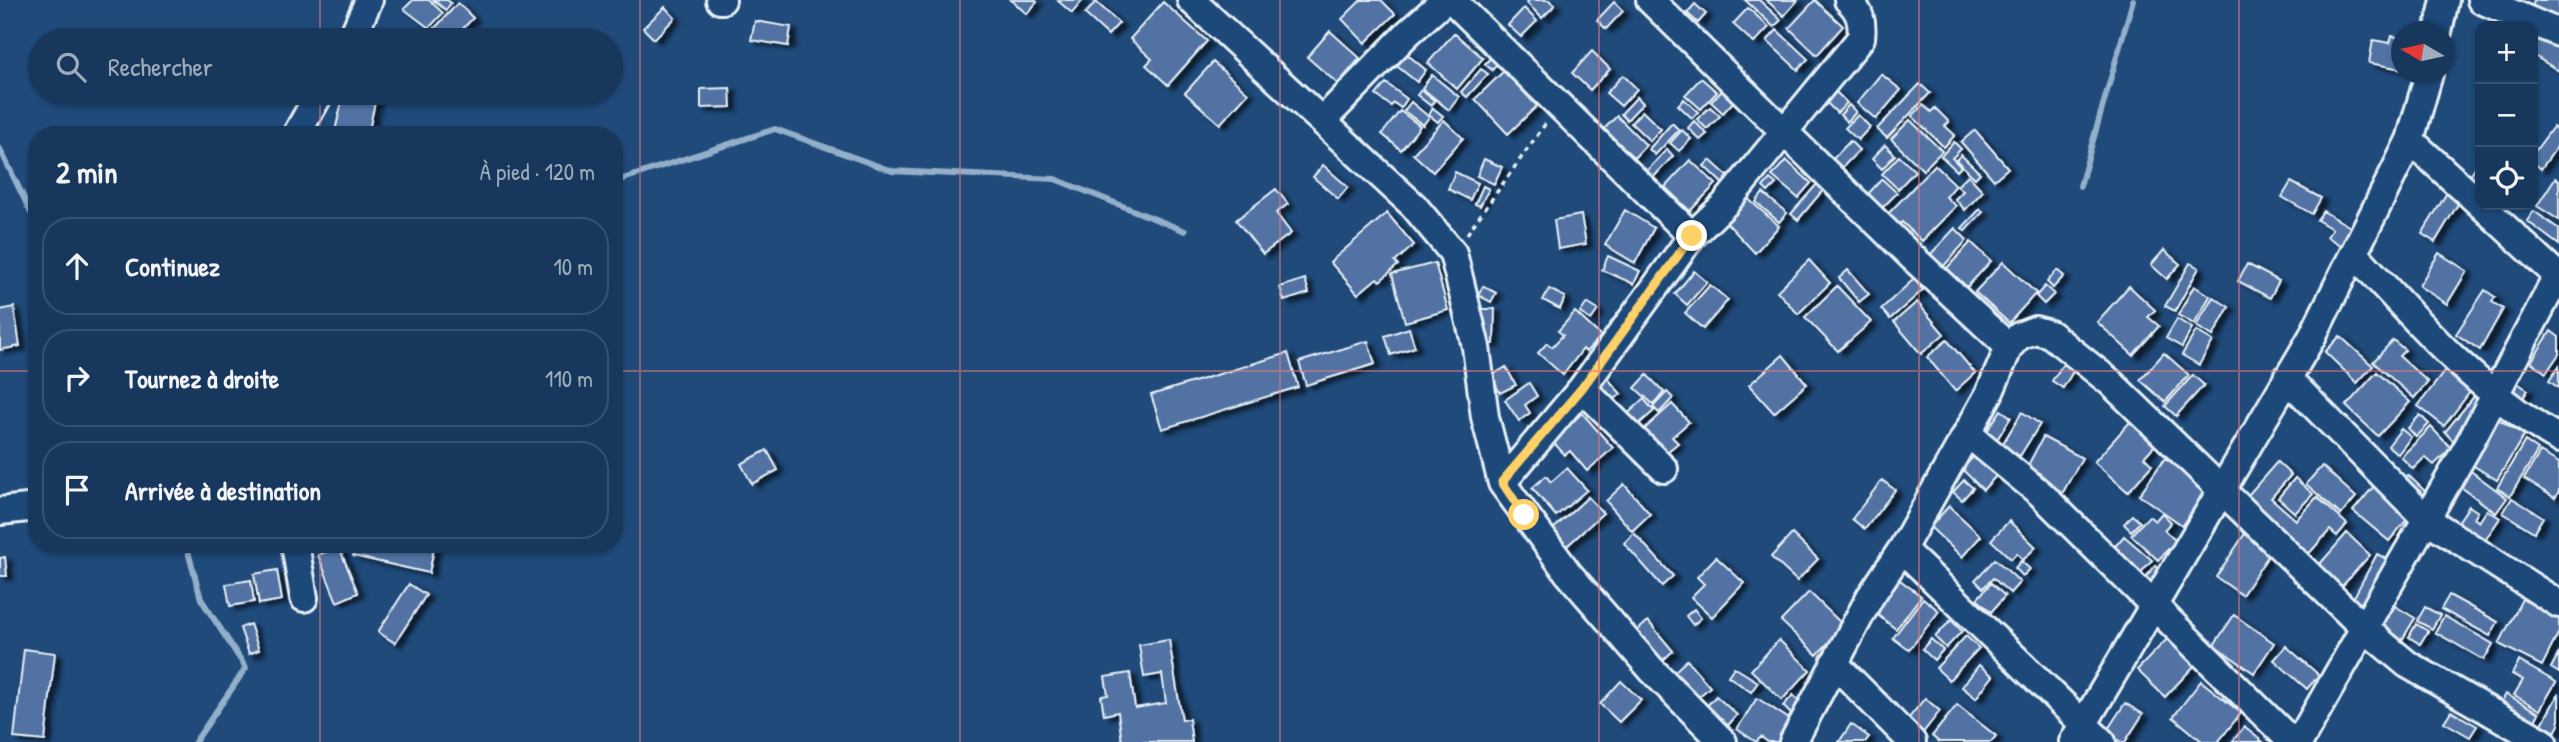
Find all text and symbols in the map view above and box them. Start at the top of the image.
north arrow [2391,21,2454,84]
map controls [2475,21,2538,210]
button: + [2475,21,2538,84]
search box [28,28,623,105]
icon: search [52,48,90,86]
text: Rechercher [108,49,213,84]
button: − [2475,84,2538,147]
button: locate [2475,147,2538,210]
text: 2 min [56,152,118,192]
text: À pied · 120 m [480,156,595,187]
route end [1676,220,1707,251]
icon: ahead [58,247,96,285]
text: Continuez [125,249,220,284]
text: 10 m [553,251,593,282]
icon: right [58,359,96,397]
text: Tournez à droite [125,361,279,396]
text: 110 m [545,363,593,394]
icon: arrive [58,471,96,509]
text: Arrivée à destination [125,473,321,508]
route start [1508,499,1539,530]

